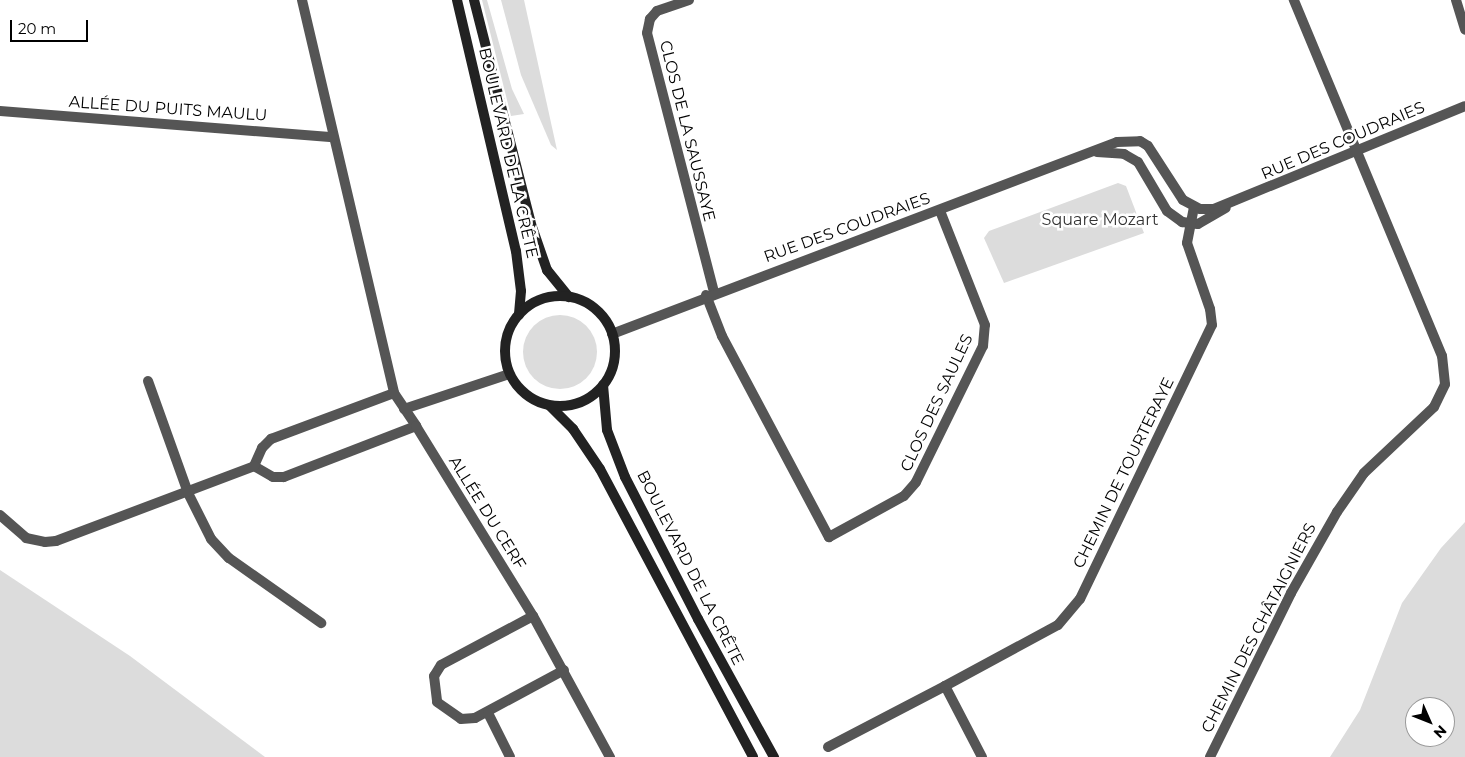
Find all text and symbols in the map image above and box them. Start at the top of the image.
scale bar [12,10,90,42]
text: 20 m [18,19,56,38]
street label: CLOS DE LA SAUSSAYE [655,38,719,224]
street label: BOULEVARD DE LA CRÊTE [474,46,542,260]
street label: ALLÉE DU PUITS MAULU [68,92,268,126]
street label: RUE DES COUDRAIES [1258,98,1428,184]
street label: RUE DES COUDRAIES [761,189,933,267]
park label: Square Mozart [1042,210,1158,230]
street label: CLOS DES SAULES [897,331,977,475]
street label: CHEMIN DE TOURTERAYE [1069,375,1179,571]
street label: ALLÉE DU CERF [444,453,530,573]
street label: BOULEVARD DE LA CRÊTE [632,467,748,669]
street label: CHEMIN DES CHÂTAIGNIERS [1198,520,1320,736]
north arrow [1405,697,1455,747]
text: N [1430,721,1450,742]

